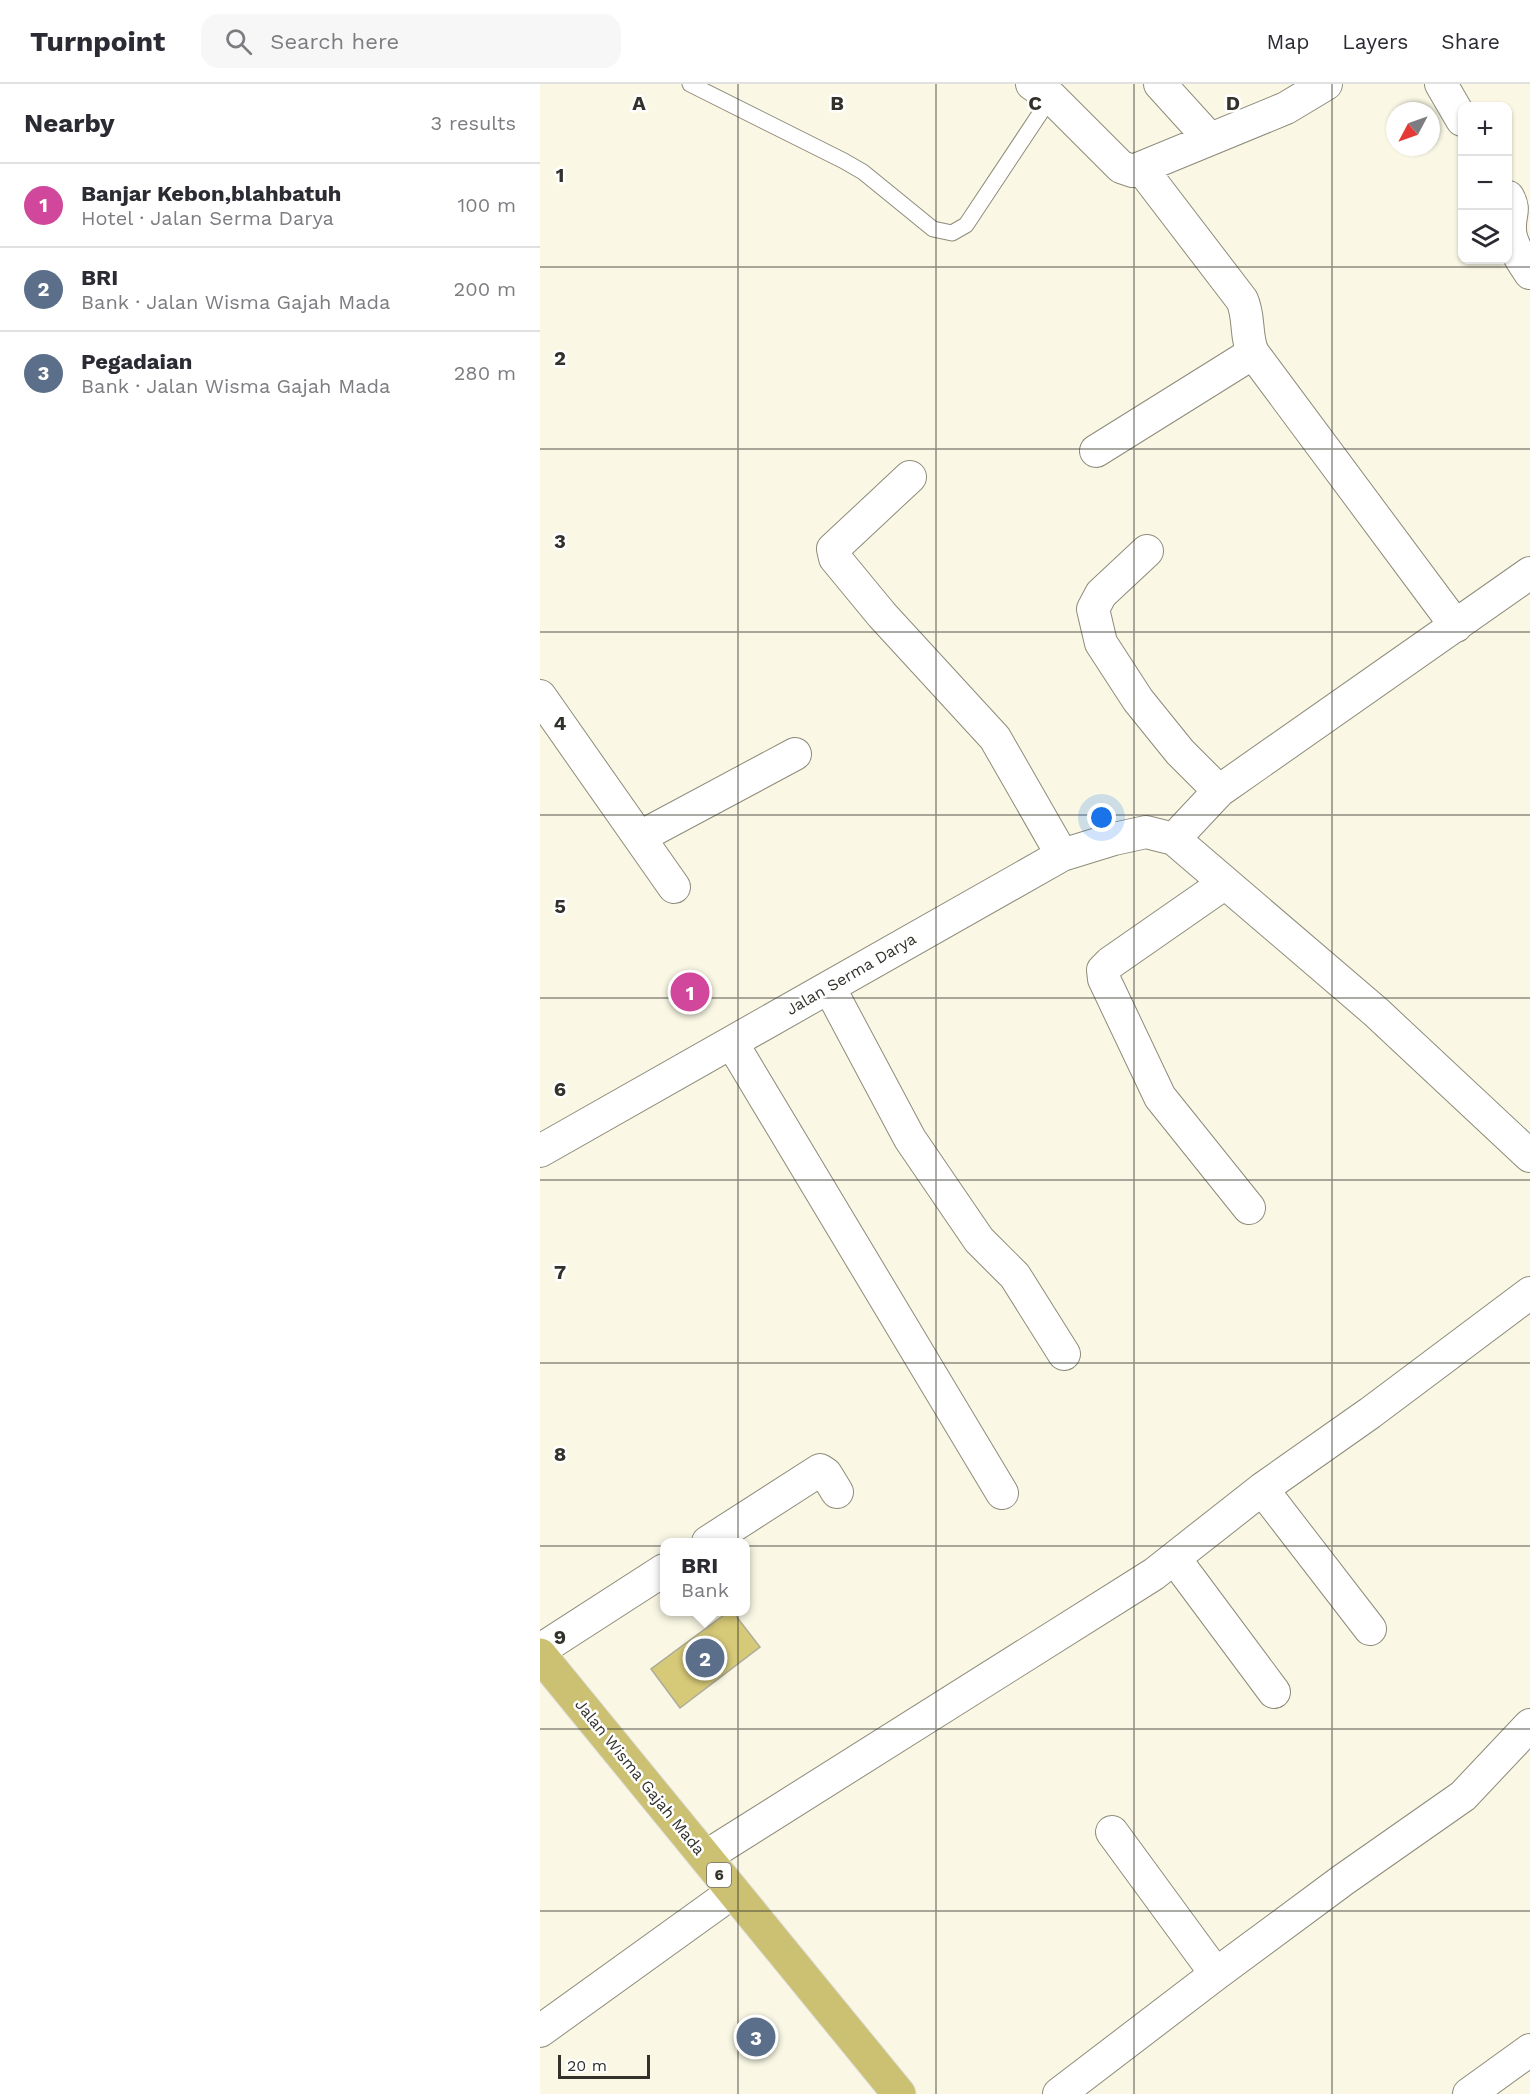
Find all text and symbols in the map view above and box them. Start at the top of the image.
search box [201,14,621,68]
text: Turnpoint [30,25,165,58]
icon: search [222,25,255,58]
text: Search here [270,29,399,54]
text: Map [1266,29,1309,54]
text: Layers [1342,29,1408,54]
text: Share [1441,29,1500,54]
text: A [632,91,646,115]
text: B [830,91,844,115]
text: C [1028,91,1042,115]
text: D [1226,91,1240,115]
north arrow [1386,102,1440,156]
map controls [1458,102,1512,264]
button: + [1458,102,1512,156]
text: Nearby [24,108,115,138]
text: 3 results [431,111,516,135]
button: − [1458,156,1512,210]
text: 1 [556,163,564,187]
text: Banjar Kebon,blahbatuh [81,181,341,206]
text: 1 [39,193,48,217]
text: 100 m [457,193,516,217]
text: Hotel · Jalan Serma Darya [81,206,334,230]
button: layers [1458,210,1512,264]
text: BRI [81,265,118,290]
text: 2 [38,277,49,301]
text: 200 m [454,277,516,301]
text: Bank · Jalan Wisma Gajah Mada [81,290,390,314]
text: 2 [554,346,566,370]
text: Pegadaian [81,349,192,374]
text: 3 [38,361,49,385]
text: 280 m [454,361,516,385]
text: Bank · Jalan Wisma Gajah Mada [81,374,390,398]
text: 3 [554,529,566,553]
text: 4 [554,711,567,735]
your location [1087,803,1116,832]
text: 5 [554,894,566,918]
street label: Jalan Serma Darya [783,929,919,1019]
pin: 1 [670,970,710,1014]
text: 6 [554,1077,566,1101]
text: 7 [554,1260,566,1284]
text: 8 [554,1442,566,1466]
popup [660,1538,750,1616]
text: BRI [681,1553,718,1578]
text: Bank [681,1578,729,1602]
text: 9 [554,1625,566,1649]
pin: 2 [686,1636,724,1680]
street label: Jalan Wisma Gajah Mada [571,1695,709,1859]
road number: 6 [707,1863,731,1887]
pin: 3 [736,2014,776,2060]
scale bar [558,2052,650,2080]
text: 20 m [567,2056,607,2075]

